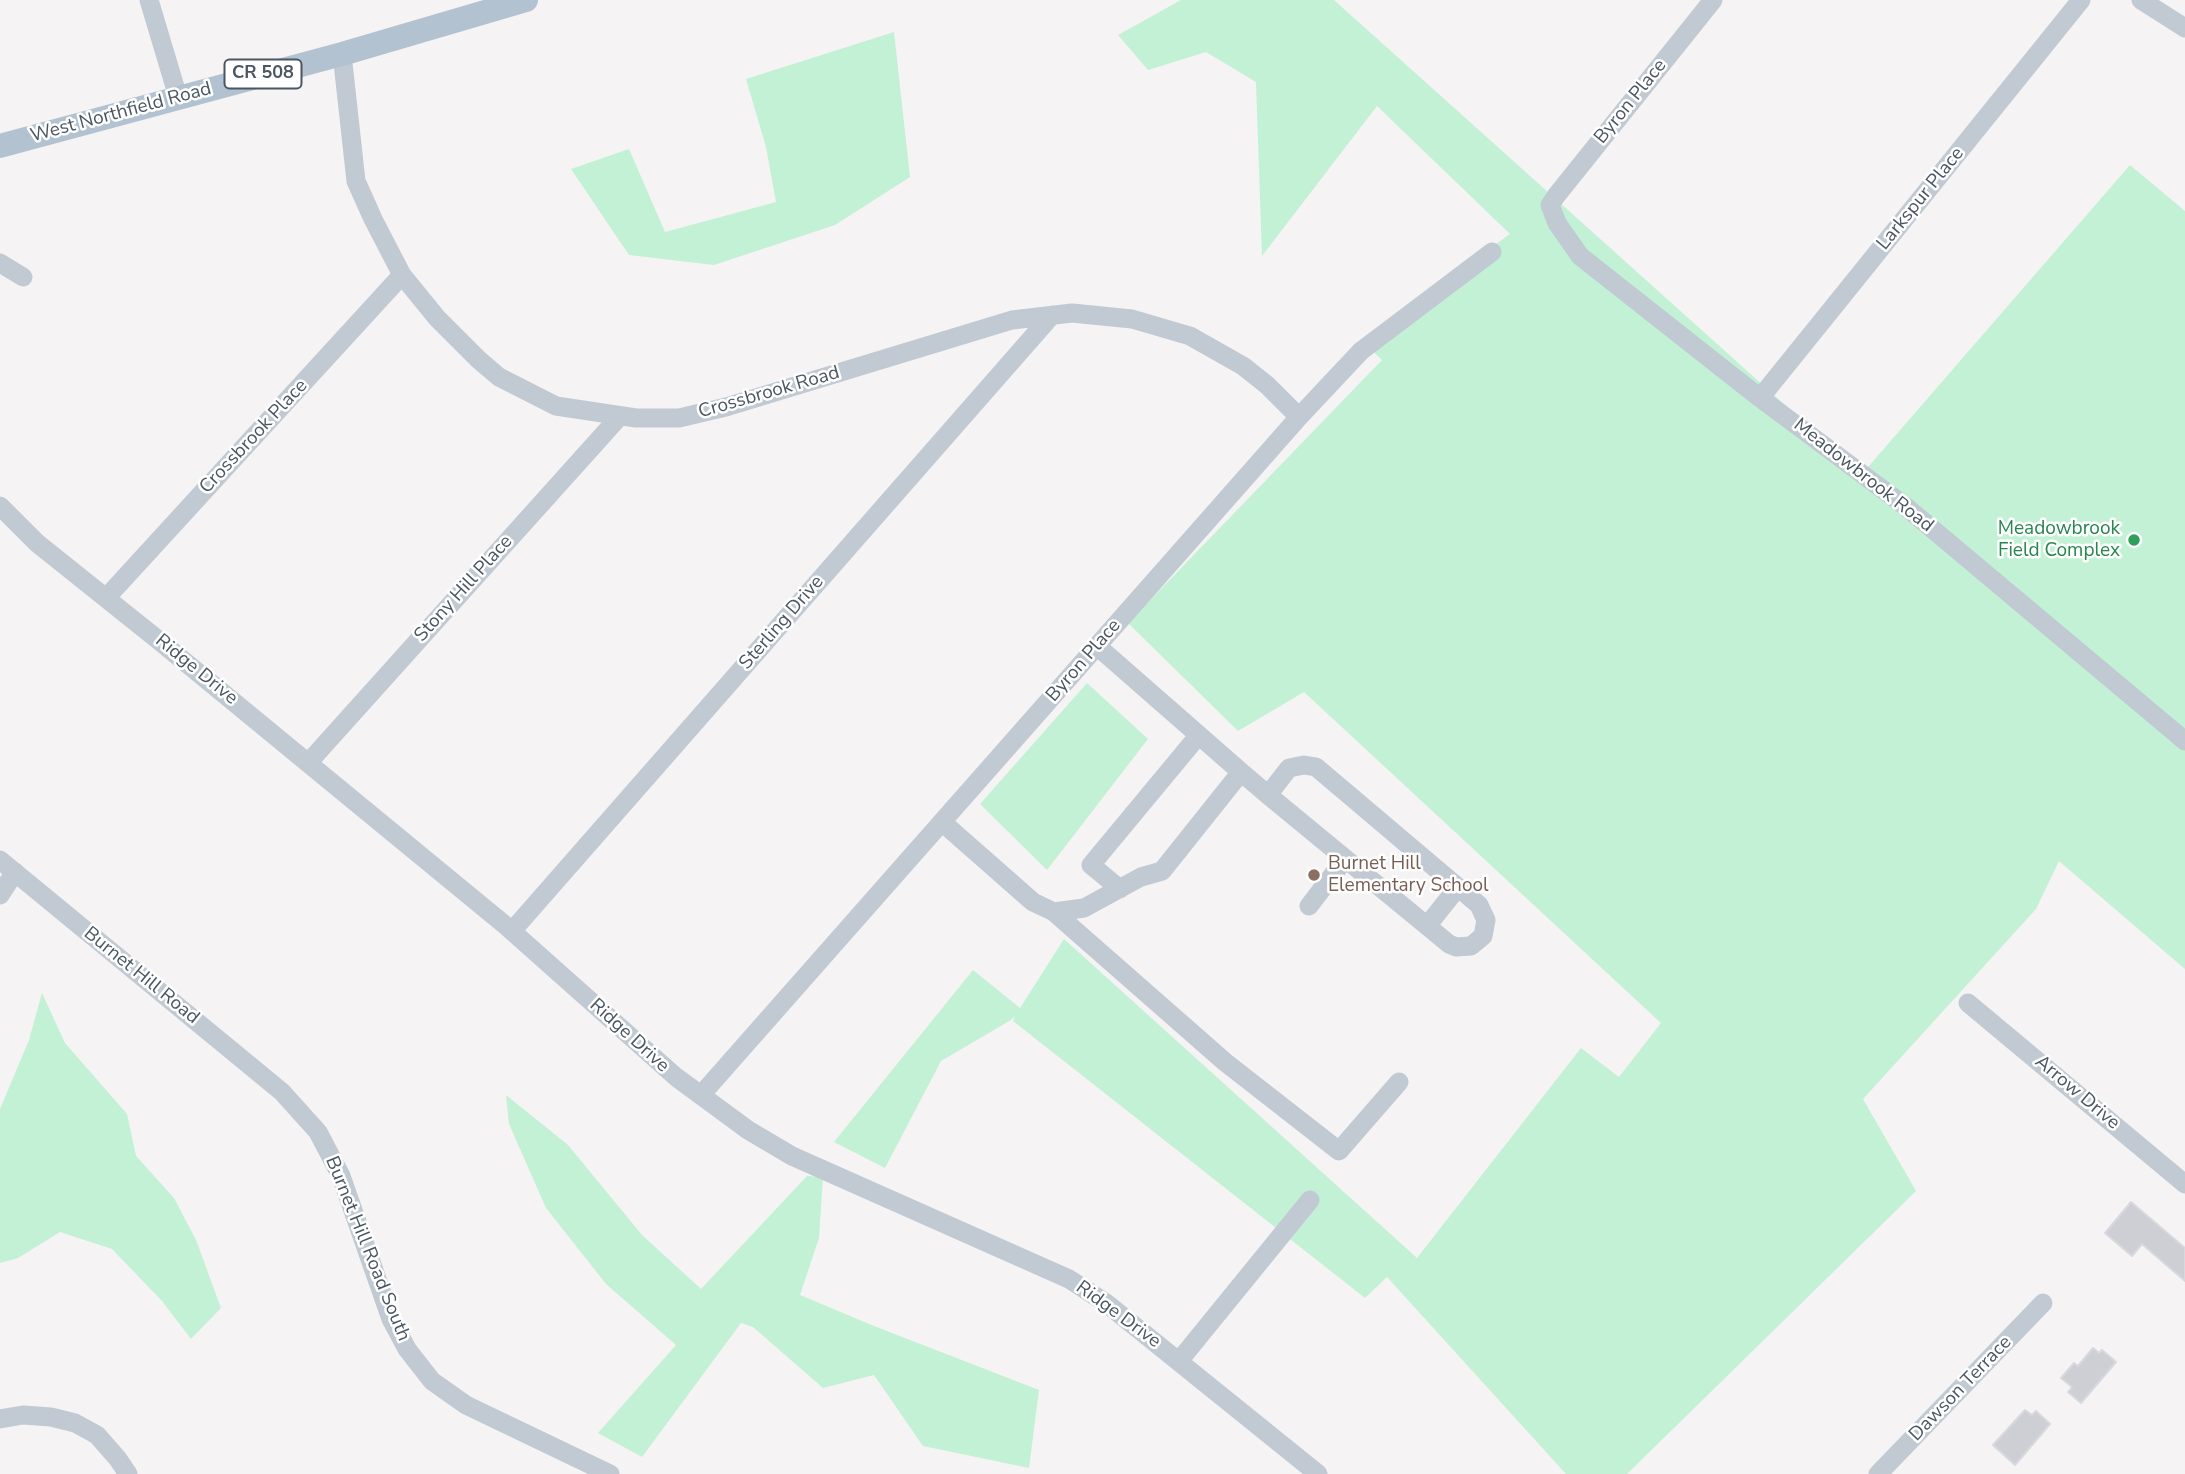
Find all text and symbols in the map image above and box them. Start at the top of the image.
street label: Byron Place [1590,55,1672,149]
road number: CR 508 [224,60,302,88]
street label: West Northfield Road [28,78,214,148]
street label: Larkspur Place [1873,143,1969,255]
street label: Crossbrook Road [696,362,842,424]
street label: Crossbrook Place [195,375,313,499]
street label: Meadowbrook Road [1788,414,1938,538]
place label: Meadowbrook Field Complex [1998,518,2120,562]
street label: Stony Hill Place [410,531,518,647]
marker: Meadowbrook Field Complex [2126,532,2142,548]
street label: Sterling Drive [735,571,829,675]
street label: Byron Place [1042,615,1126,707]
street label: Ridge Drive [150,630,242,710]
place label: Burnet Hill Elementary School [1328,853,1489,897]
marker: Burnet Hill Elementary School [1306,867,1322,883]
street label: Burnet Hill Road [79,922,203,1030]
street label: Ridge Drive [584,994,674,1078]
street label: Arrow Drive [2030,1051,2124,1135]
street label: Burnet Hill Road South [320,1153,414,1345]
street label: Ridge Drive [1071,1277,1165,1353]
street label: Dawson Terrace [1905,1332,2017,1446]

